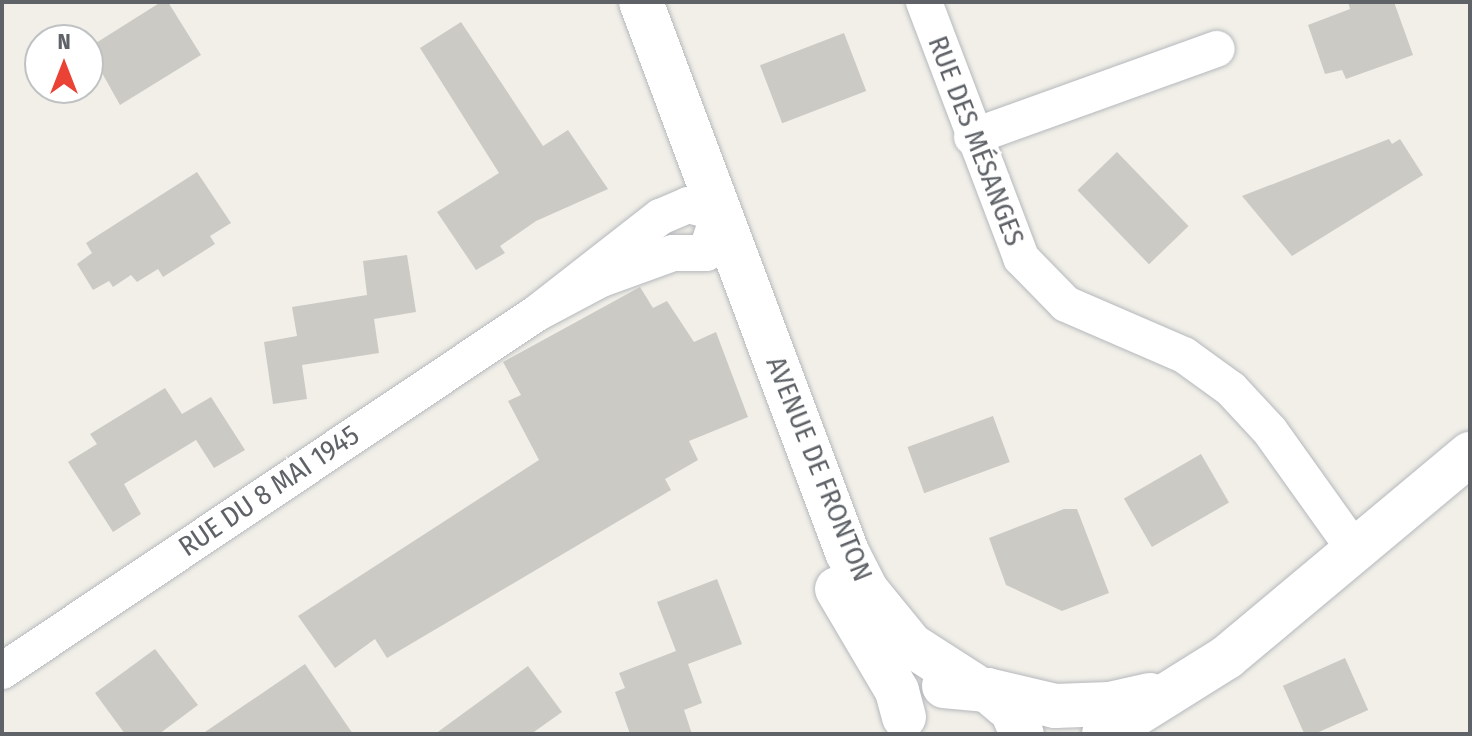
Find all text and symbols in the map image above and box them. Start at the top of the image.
north arrow [24,24,104,104]
text: N [57,28,71,55]
street label: RUE DES MÉSANGES [921,31,1031,251]
street label: AVENUE DE FRONTON [759,352,879,586]
street label: RUE DU 8 MAI 1945 [173,418,365,564]

